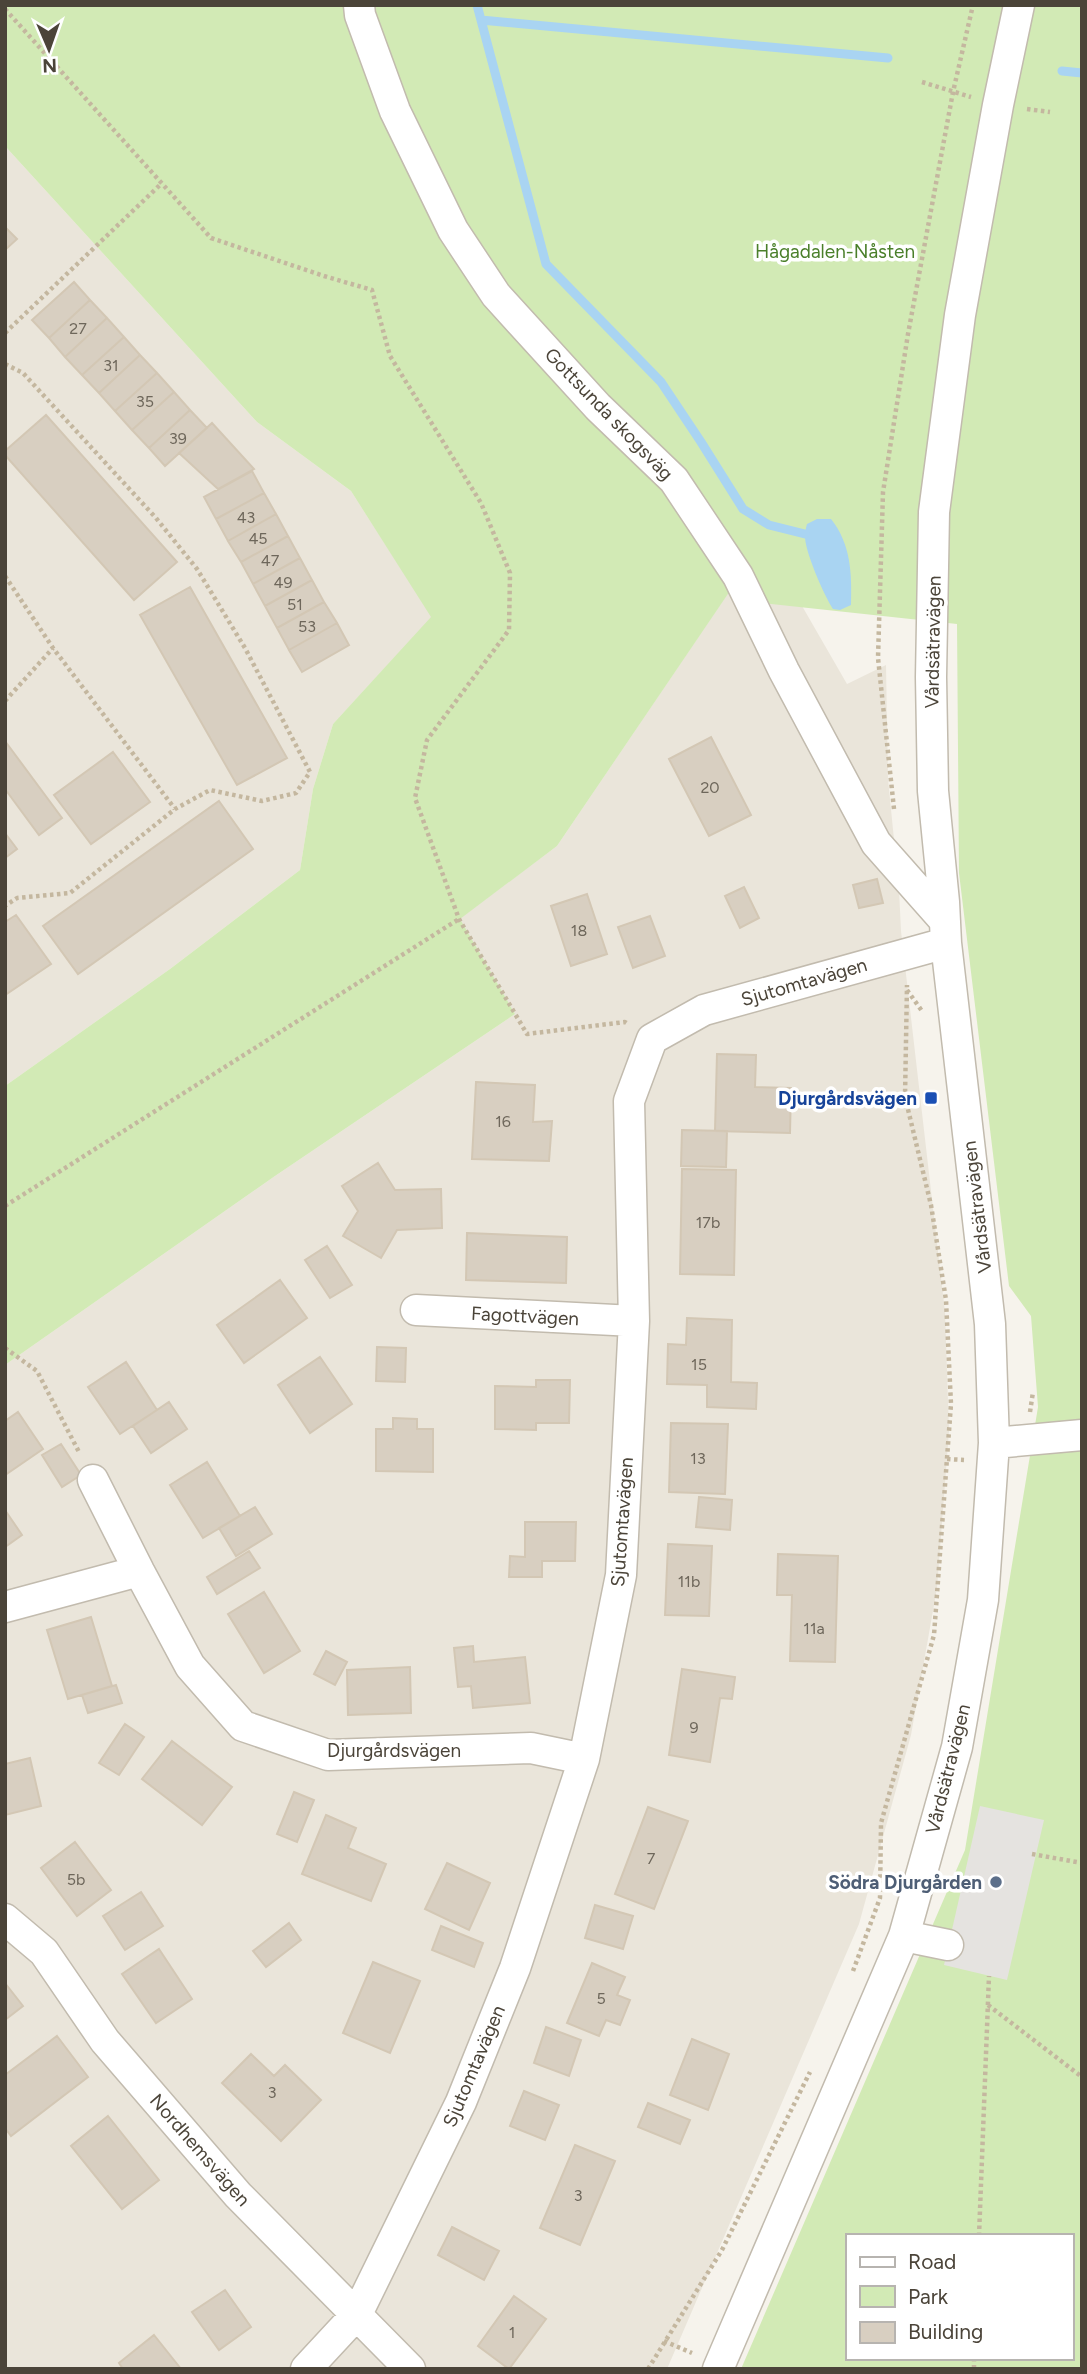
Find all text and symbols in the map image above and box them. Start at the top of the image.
north arrow [14,14,84,84]
text: N [42,54,57,77]
park label: Hågadalen-Nåsten [755,240,915,263]
house number: 27 [69,319,87,338]
street label: Gottsunda skogsväg [540,343,678,485]
house number: 31 [103,356,119,375]
house number: 35 [136,392,154,411]
house number: 39 [169,429,187,448]
house number: 43 [237,508,255,527]
house number: 45 [248,529,268,548]
house number: 47 [261,551,280,570]
house number: 49 [274,573,293,592]
street label: Vårdsätravägen [920,575,946,709]
house number: 51 [287,595,303,614]
house number: 53 [298,617,316,636]
house number: 20 [700,778,720,797]
house number: 18 [571,921,587,940]
street label: Sjutomtavägen [738,953,870,1011]
place label: Djurgårdsvägen [778,1087,917,1110]
marker: Djurgårdsvägen [923,1090,939,1106]
house number: 16 [495,1112,511,1131]
street label: Vårdsätravägen [957,1140,997,1274]
house number: 17b [696,1213,720,1232]
street label: Fagottvägen [470,1302,580,1330]
house number: 15 [691,1355,707,1374]
house number: 13 [690,1449,706,1468]
street label: Sjutomtavägen [606,1456,638,1588]
house number: 11b [678,1572,700,1591]
house number: 11a [803,1619,825,1638]
street label: Vårdsätravägen [921,1702,975,1836]
house number: 9 [689,1718,699,1737]
street label: Djurgårdsvägen [327,1739,461,1762]
house number: 7 [647,1849,656,1868]
house number: 5b [67,1870,85,1889]
place label: Södra Djurgården [828,1871,982,1894]
marker: Södra Djurgården [988,1874,1004,1890]
house number: 5 [596,1989,606,2008]
street label: Sjutomtavägen [438,2002,510,2130]
house number: 3 [268,2083,276,2102]
street label: Nordhemsvägen [145,2089,255,2211]
house number: 3 [574,2186,582,2205]
legend [846,2234,1073,2360]
text: Road [908,2249,956,2274]
text: Park [908,2284,949,2309]
text: Building [908,2319,983,2344]
house number: 1 [509,2323,515,2342]

